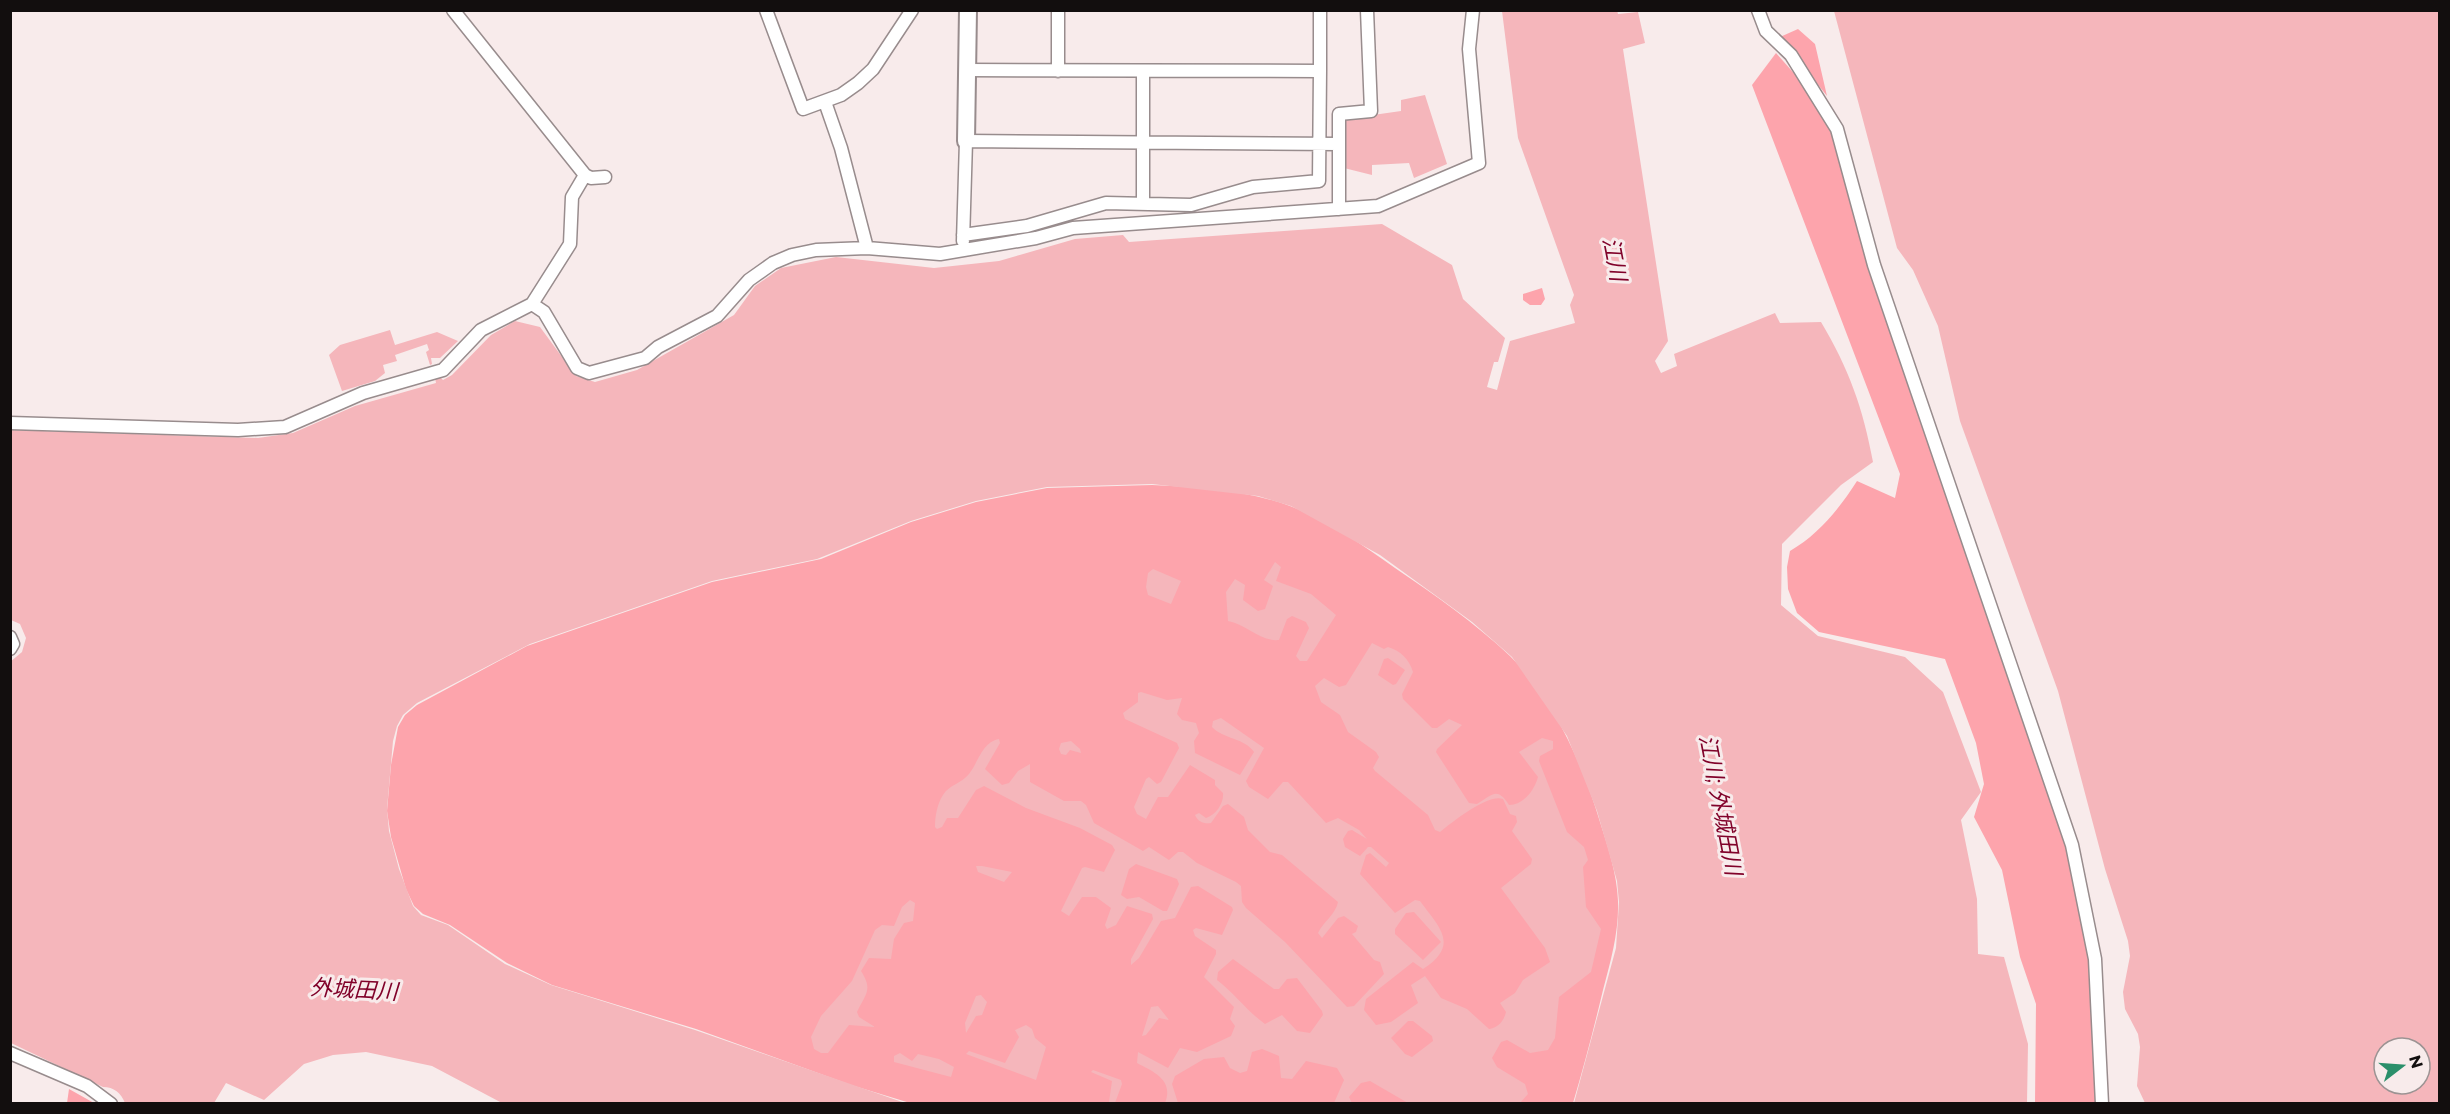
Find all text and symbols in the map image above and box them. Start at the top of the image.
water label: 江川 [1597,235,1632,285]
water label: 江川; 外城田川 [1694,733,1748,880]
water label: 外城田川 [309,974,401,1005]
north arrow [2372,1036,2432,1096]
text: N [2405,1053,2427,1071]

